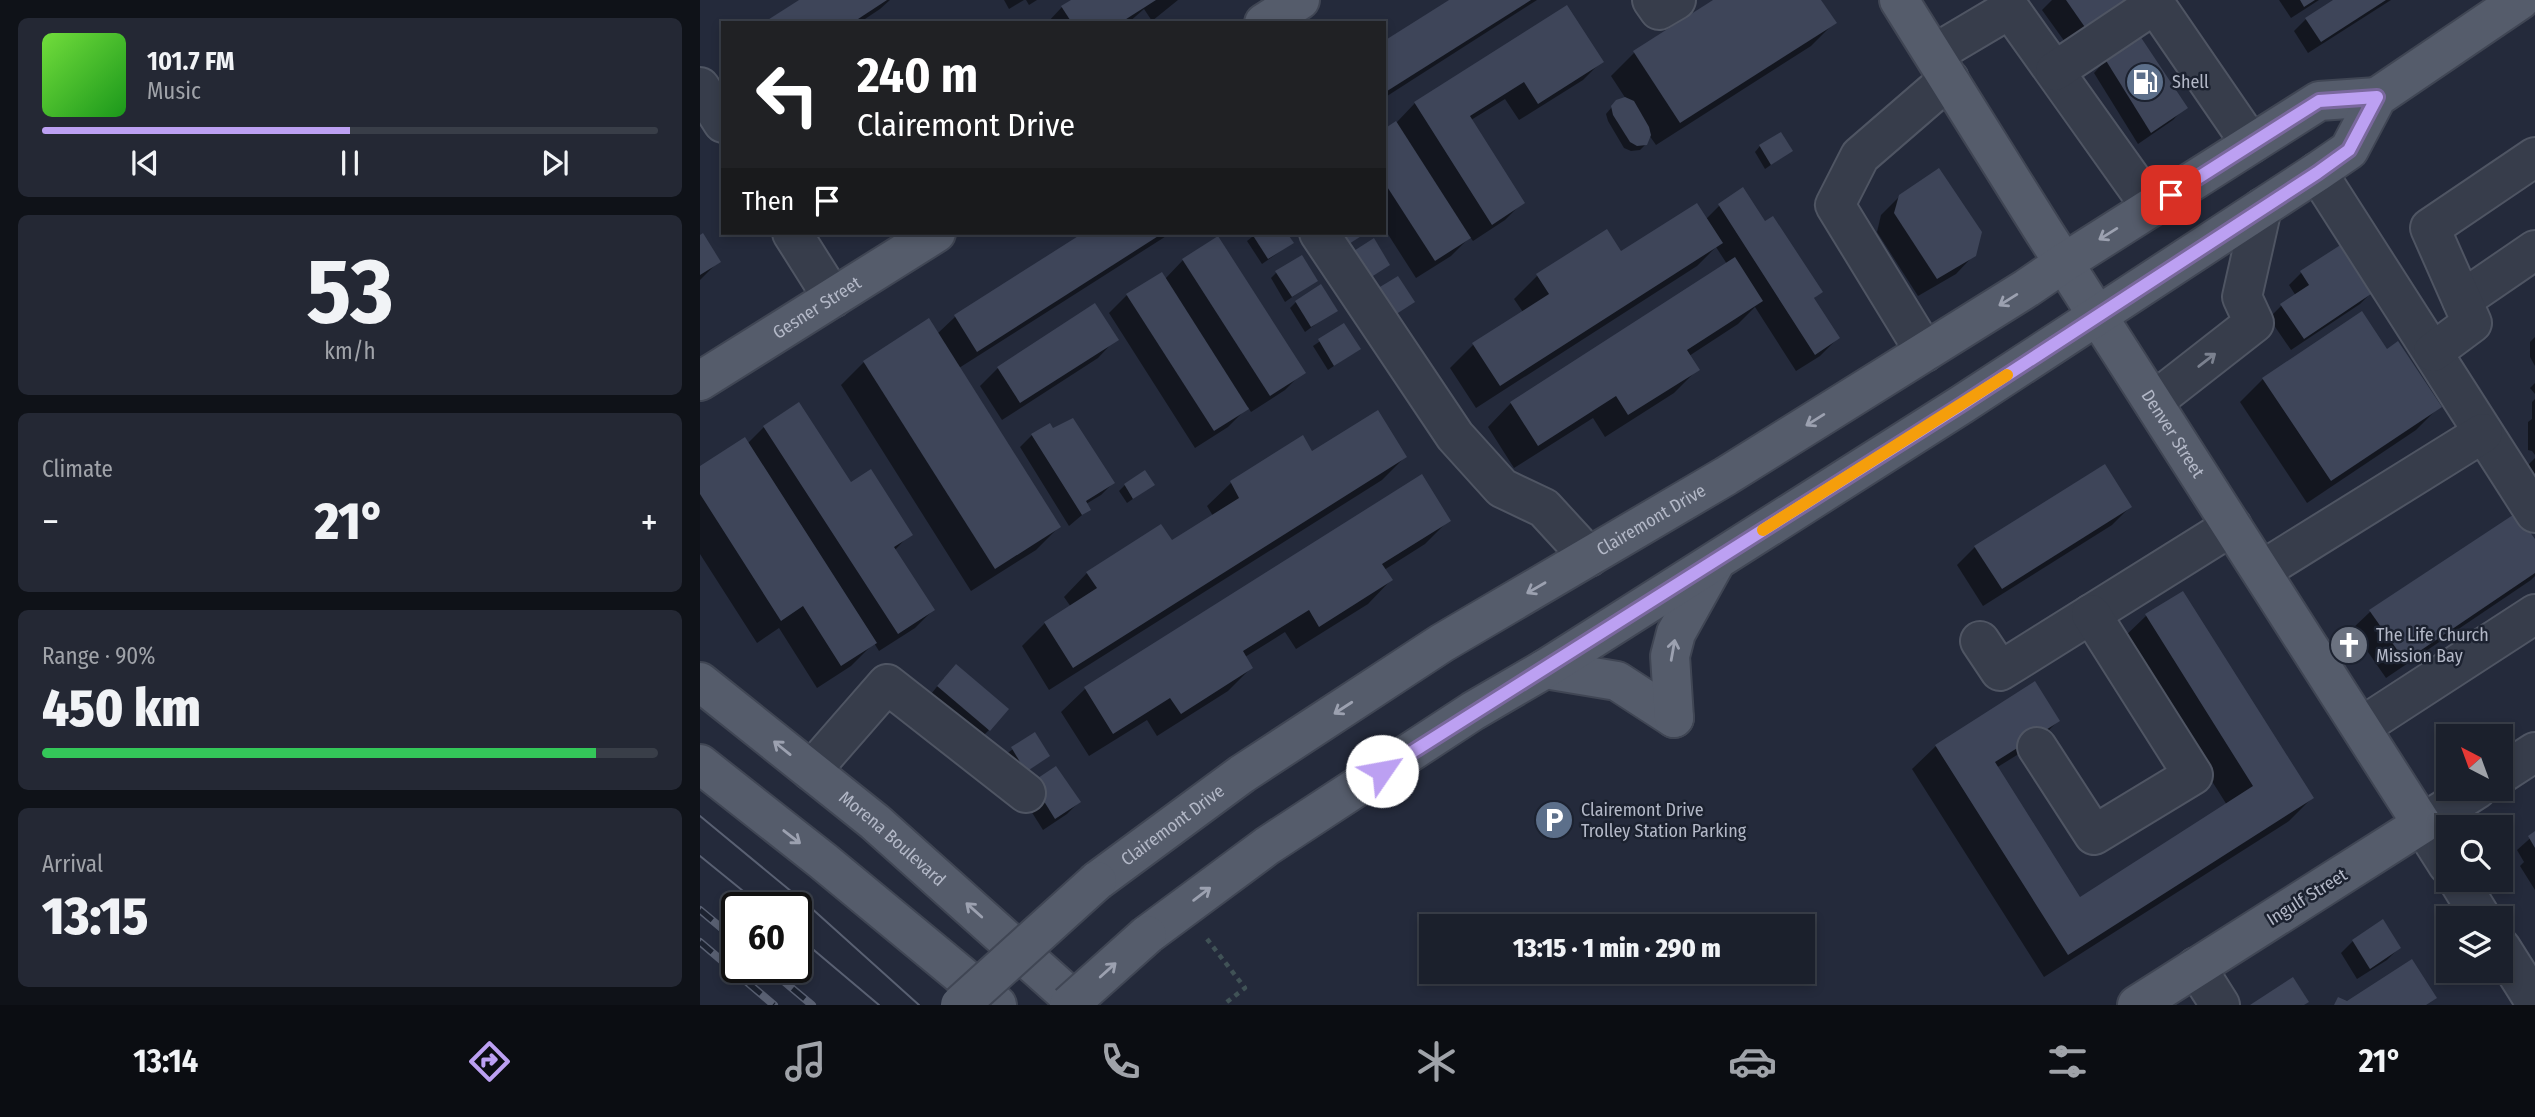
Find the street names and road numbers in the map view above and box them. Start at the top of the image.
street label: Gesner Street [769,272,865,344]
street label: Denver Street [2137,386,2209,482]
street label: Clairemont Drive [1593,479,1710,561]
street label: Clairemont Drive [1117,780,1229,870]
street label: Morena Boulevard [835,787,950,891]
street label: Ingulf Street [2263,864,2351,930]

